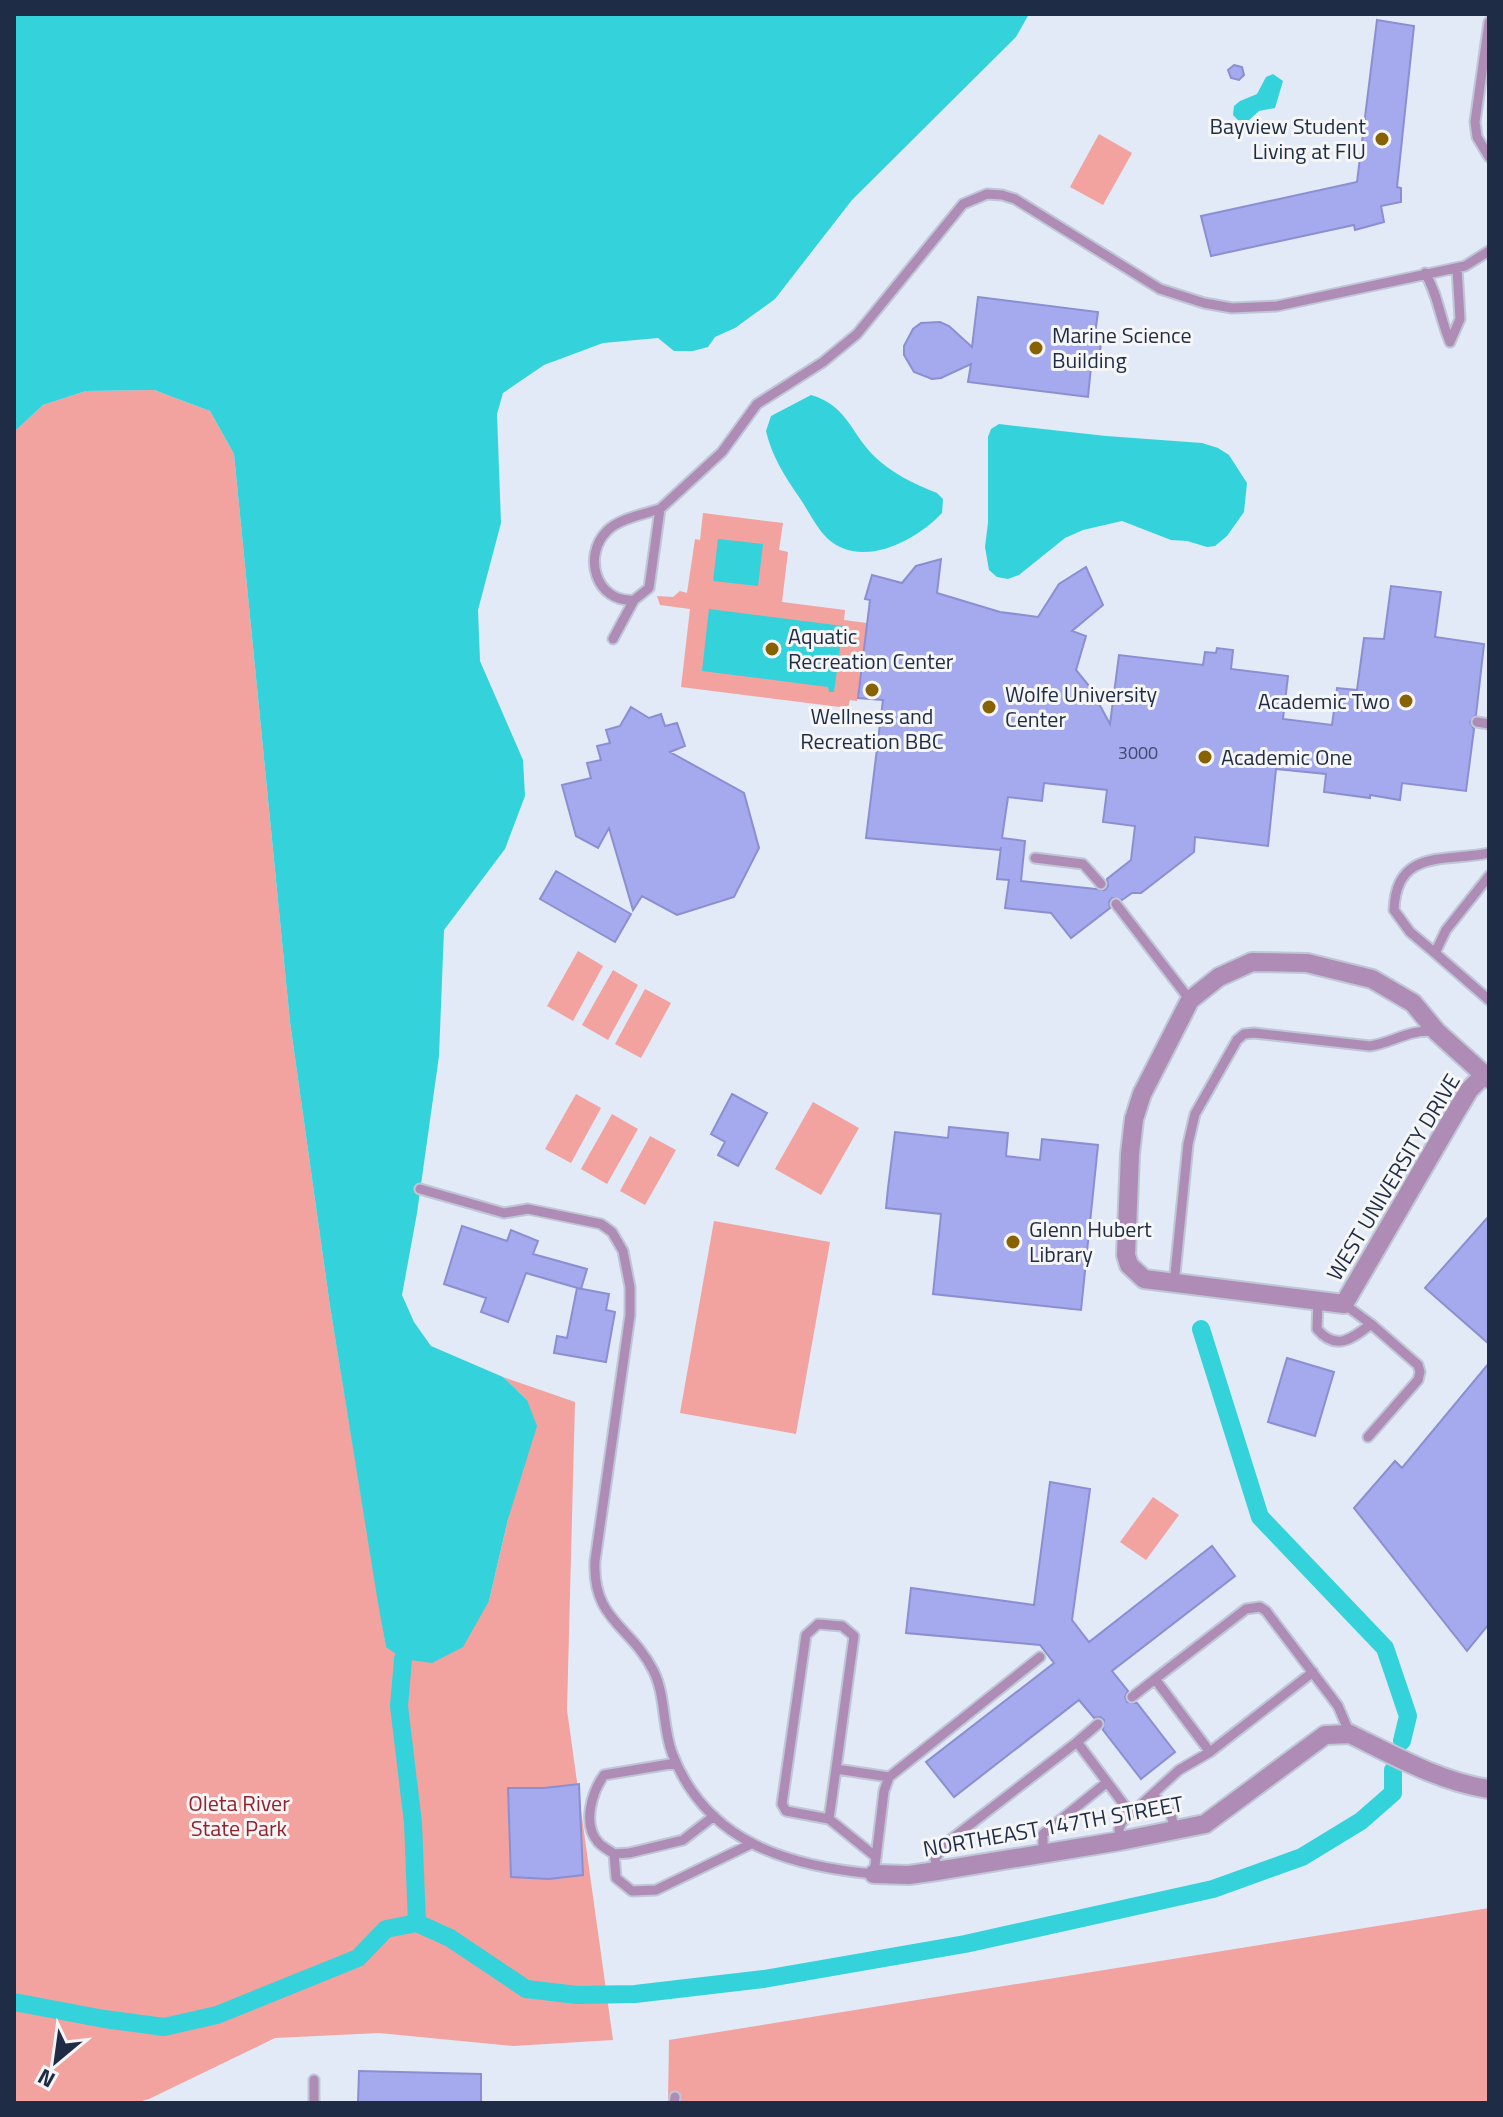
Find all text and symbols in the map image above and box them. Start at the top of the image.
place label: Bayview Student Living at FIU [1210,109,1366,168]
marker: Bayview Student Living at FIU [1373,130,1391,148]
place label: Marine Science Building [1052,318,1192,377]
marker: Marine Science Building [1027,339,1045,357]
place label: Aquatic Recreation Center [788,619,954,678]
marker: Aquatic Recreation Center [763,640,781,658]
place label: Wolfe University Center [1005,677,1157,736]
marker: Wellness and Recreation BBC [863,681,881,699]
place label: Academic Two [1258,684,1390,718]
marker: Academic Two [1397,692,1415,710]
marker: Wolfe University Center [980,698,998,716]
place label: Wellness and Recreation BBC [800,699,944,758]
house number: 3000 [1118,739,1158,766]
place label: Academic One [1221,740,1352,774]
marker: Academic One [1196,748,1214,766]
street label: WEST UNIVERSITY DRIVE [1317,1067,1469,1287]
place label: Glenn Hubert Library [1029,1212,1152,1271]
marker: Glenn Hubert Library [1004,1233,1022,1251]
park label: Oleta River State Park [188,1786,290,1845]
street label: NORTHEAST 147TH STREET [920,1786,1186,1866]
north arrow [16,2021,96,2101]
text: N [31,2060,61,2097]

